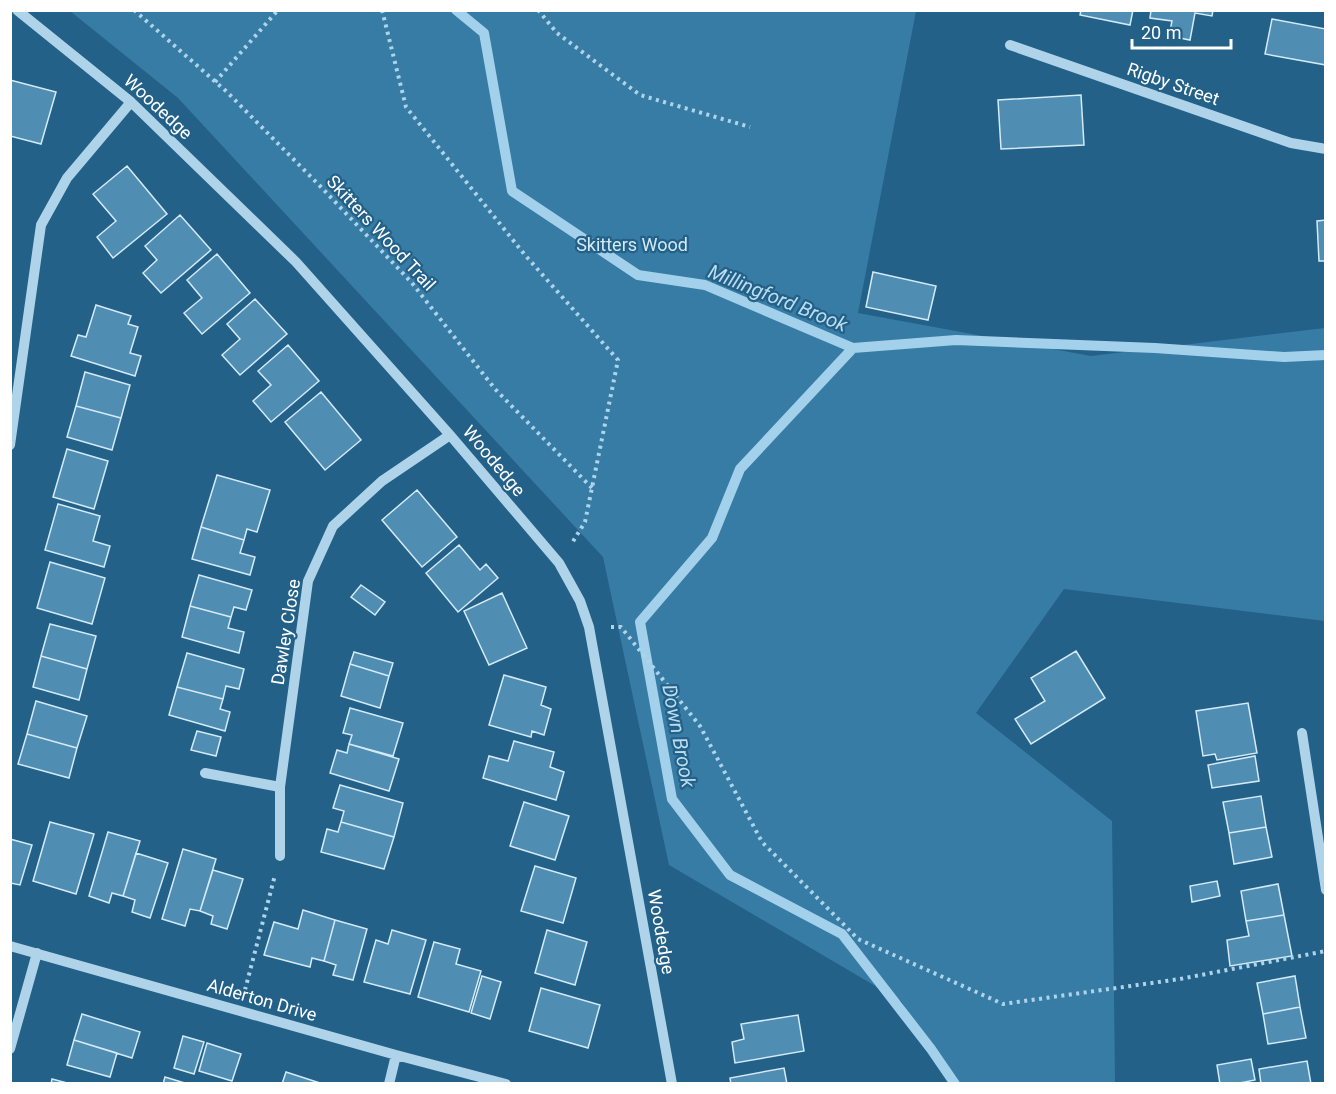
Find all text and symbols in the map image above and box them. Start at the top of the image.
scale bar [1132,12,1231,50]
text: 20 m [1141,22,1181,43]
street label: Rigby Street [1124,58,1222,109]
street label: Woodedge [120,70,197,144]
street label: Skitters Wood Trail [322,171,440,295]
park label: Skitters Wood [576,234,688,255]
water label: Millingford Brook [705,259,852,337]
street label: Woodedge [459,421,530,500]
street label: Dawley Close [267,577,304,686]
water label: Down Brook [657,682,701,791]
street label: Woodedge [644,888,679,976]
street label: Alderton Drive [205,974,319,1025]

